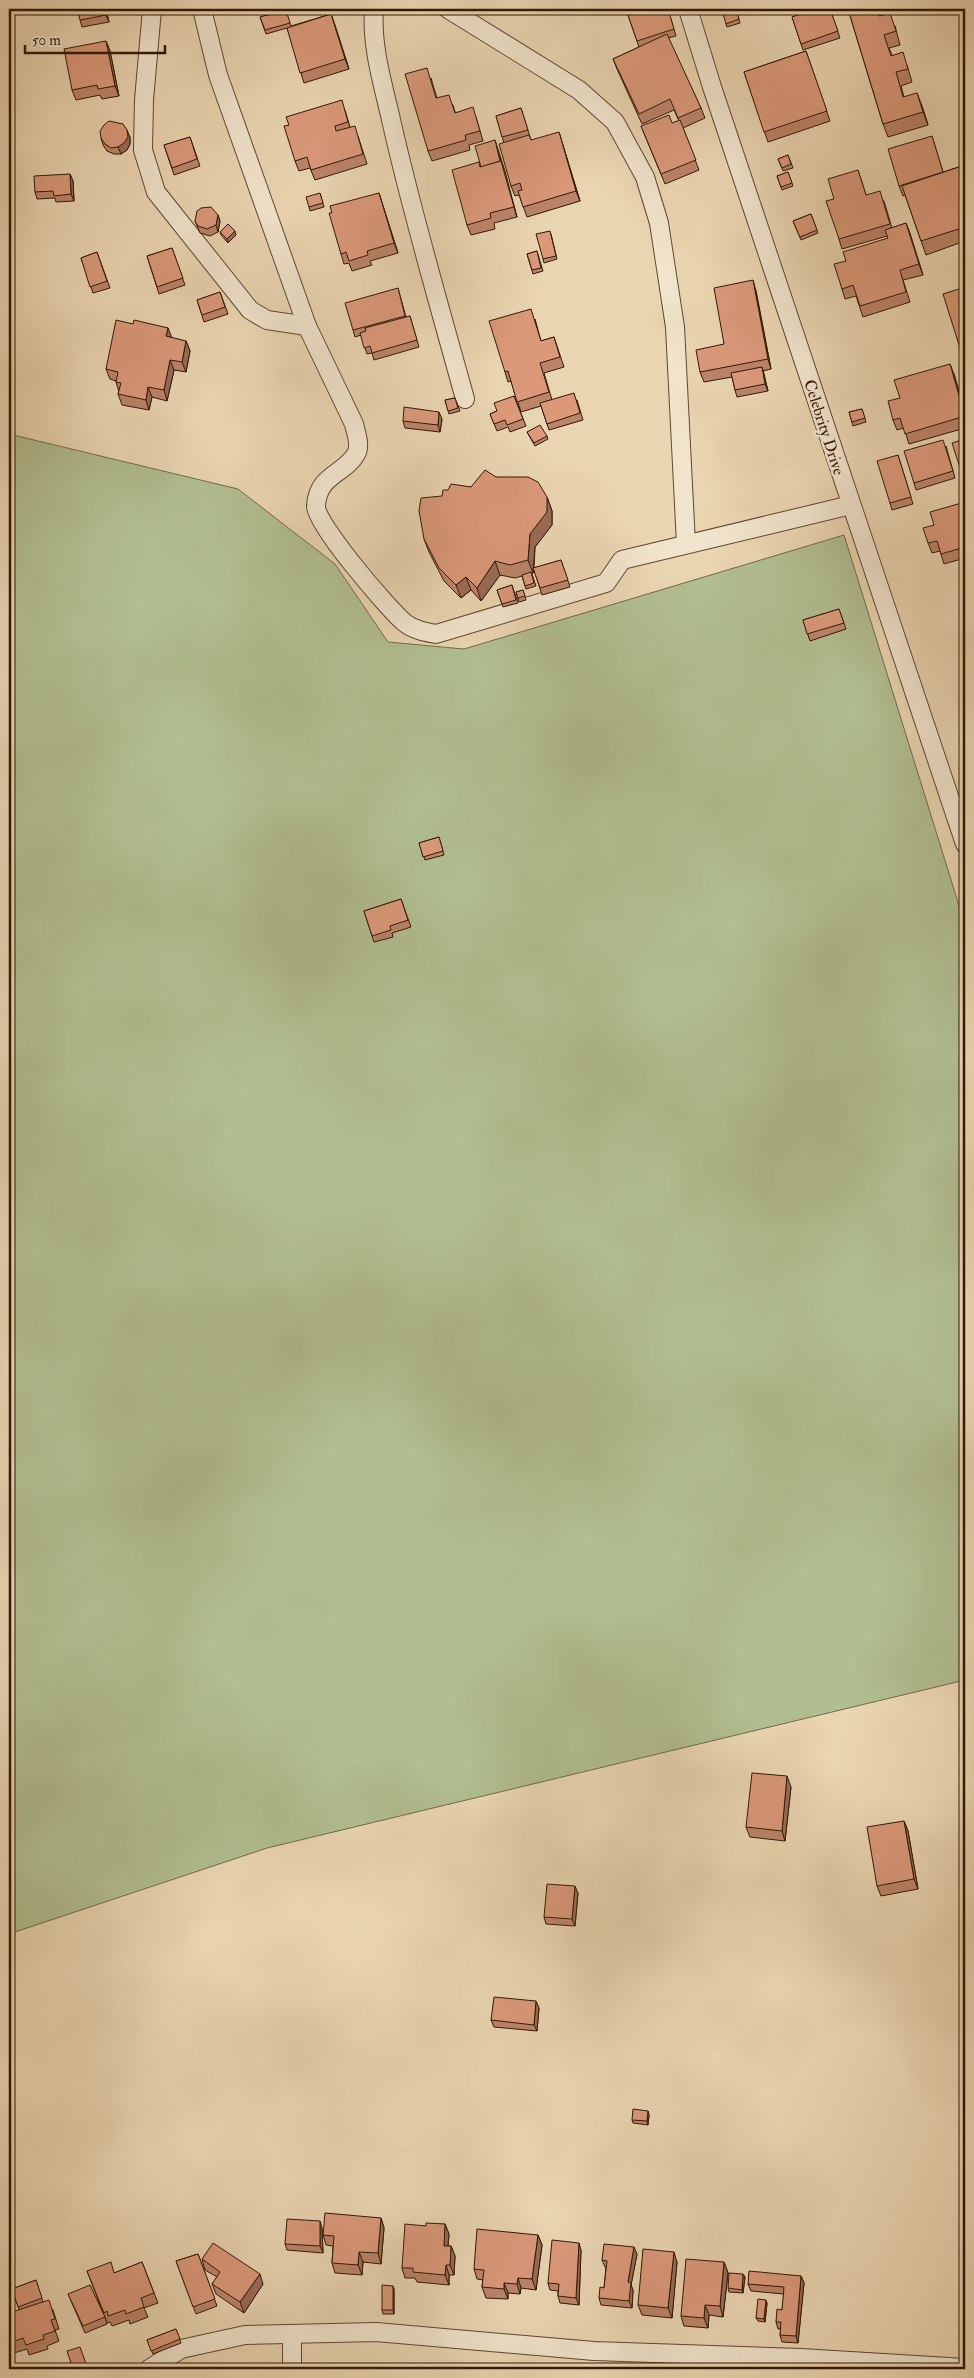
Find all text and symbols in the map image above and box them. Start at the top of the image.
scale bar [25,22,165,54]
text: 50 m [32,31,61,50]
street label: Celebrity Drive [799,377,849,478]

